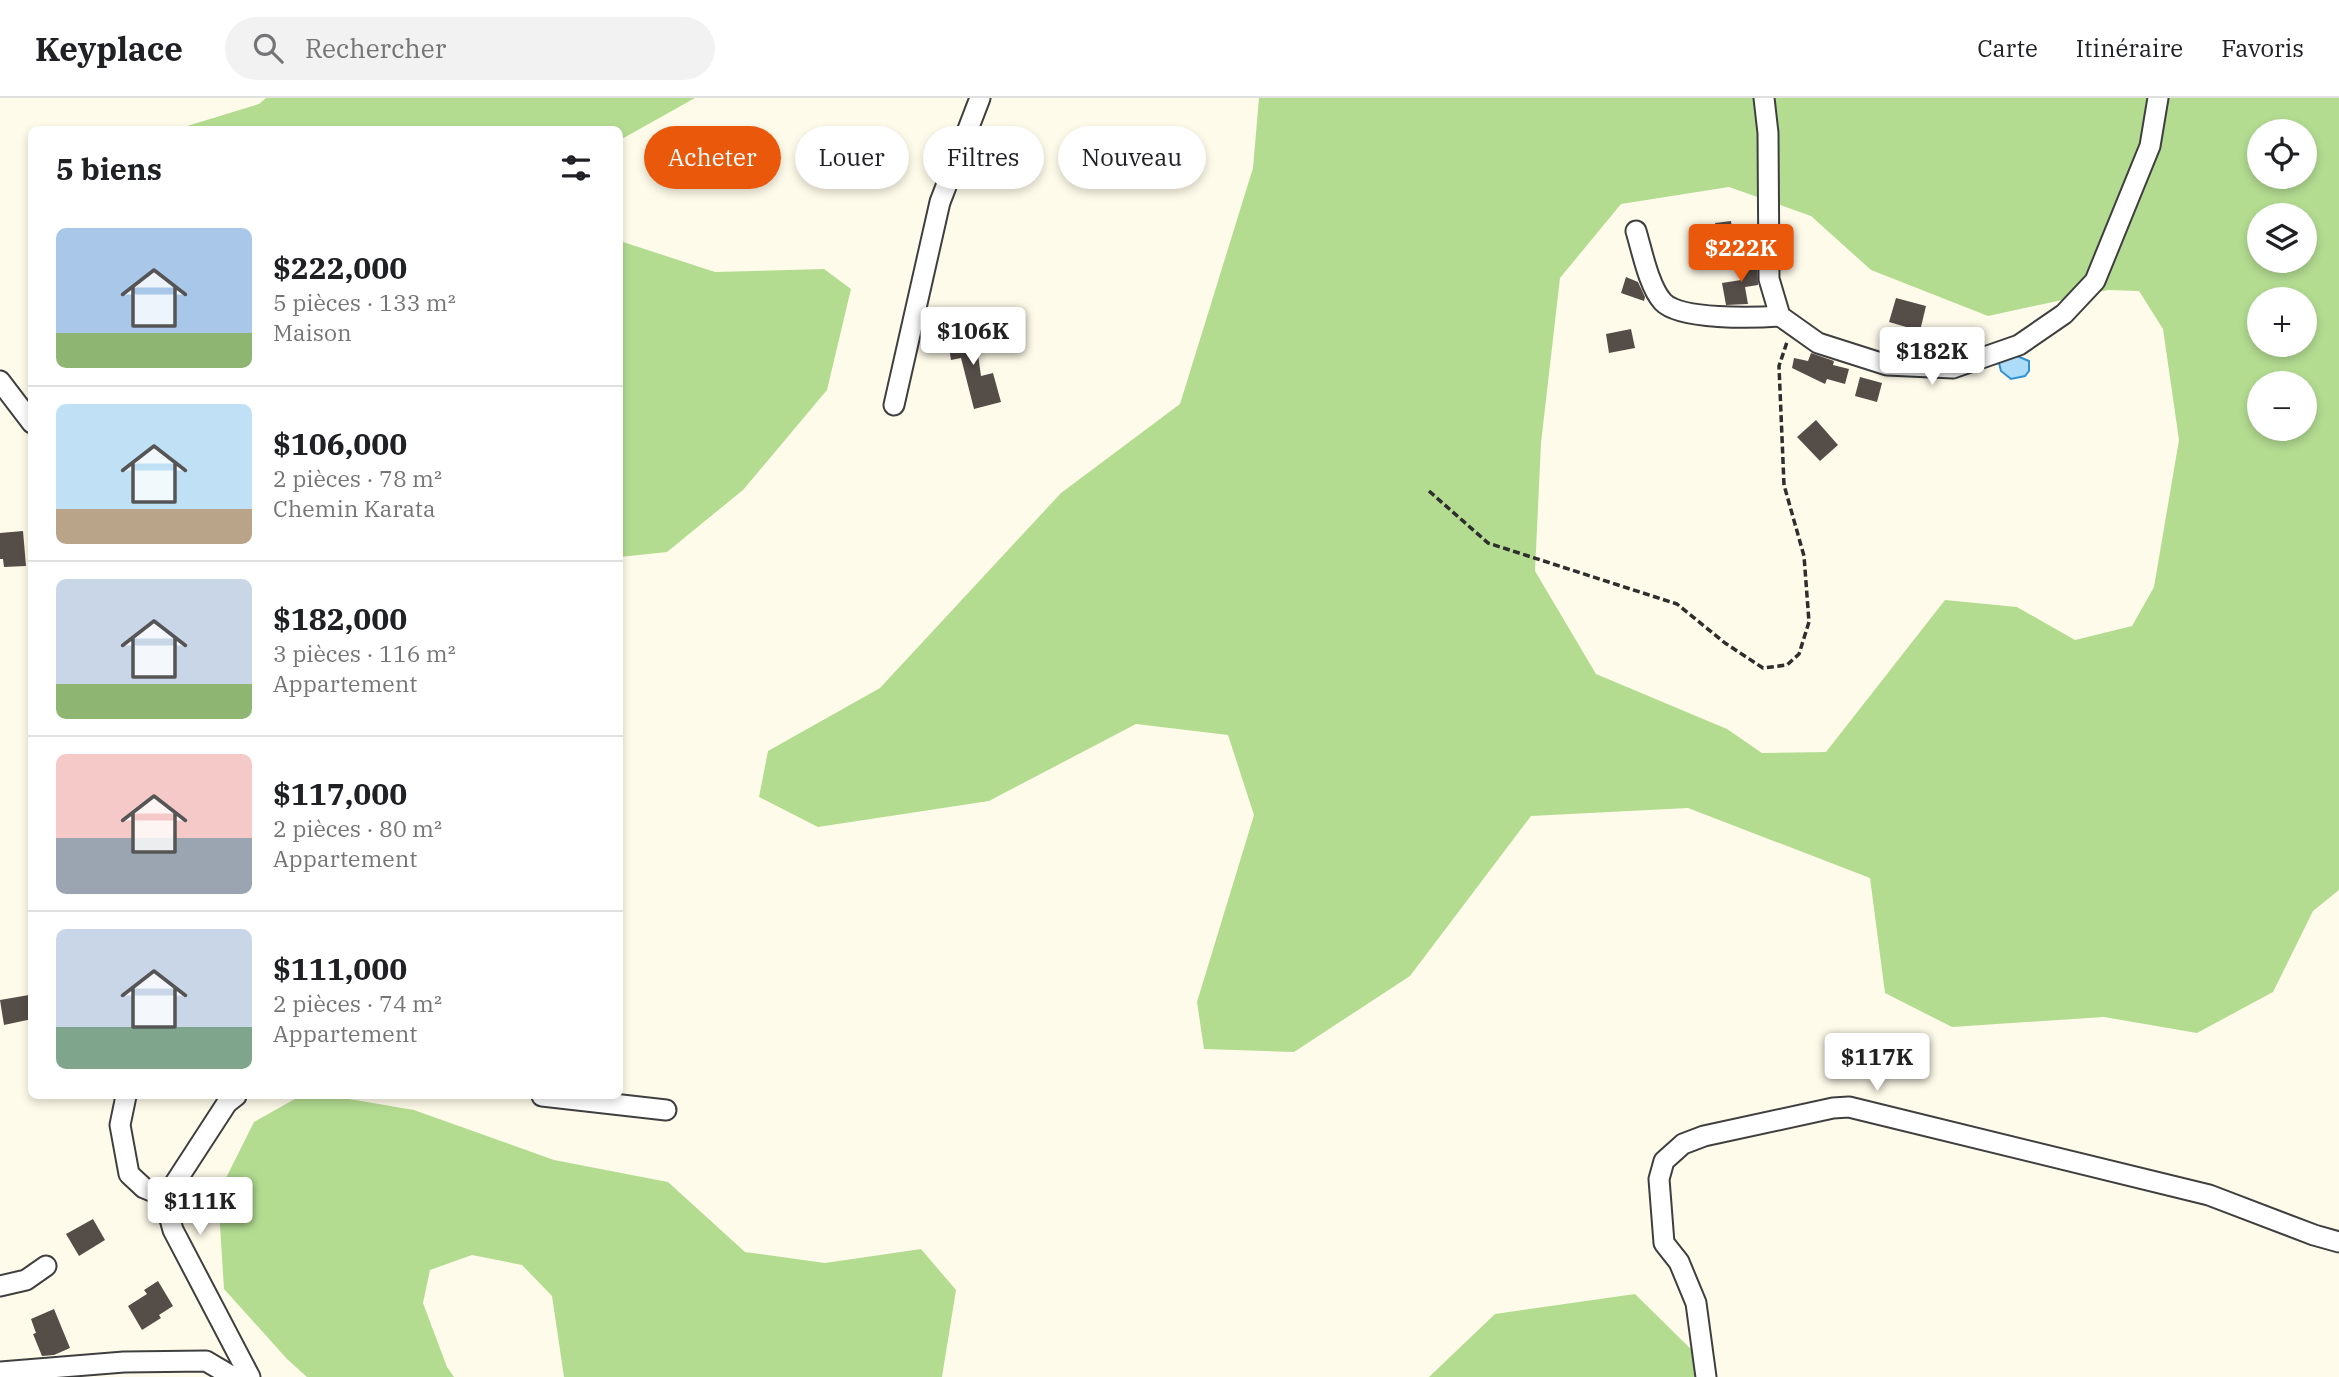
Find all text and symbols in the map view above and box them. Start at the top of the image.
search box [225,17,715,80]
text: Keyplace [35,27,183,70]
icon: search [249,29,287,67]
text: Rechercher [305,31,446,65]
text: Carte [1977,32,2038,64]
text: Itinéraire [2076,32,2183,64]
text: Favoris [2221,32,2304,64]
map controls [2247,119,2317,441]
button: locate [2247,119,2317,189]
chip: Acheter [644,126,781,189]
chip: Louer [795,126,909,189]
chip: Filtres [923,126,1044,189]
chip: Nouveau [1058,126,1206,189]
text: 5 biens [56,149,162,188]
icon: filters [557,149,595,187]
button: layers [2247,203,2317,273]
pin: $222K [1692,225,1790,284]
text: $222K [1705,232,1777,262]
text: $222,000 [273,248,407,287]
icon: home [112,256,196,340]
text: 5 pièces · 133 m² [273,287,456,317]
button: + [2247,287,2317,357]
pin: $106K [924,308,1022,367]
text: $106K [937,315,1009,345]
text: Maison [273,317,352,347]
pin: $182K [1883,328,1981,387]
text: $182K [1896,335,1968,365]
button: − [2247,371,2317,441]
text: $106,000 [273,424,407,463]
icon: home [112,432,196,516]
text: 2 pièces · 78 m² [273,463,442,493]
text: Chemin Karata [273,493,435,523]
text: $182,000 [273,599,407,638]
icon: home [112,607,196,691]
text: 3 pièces · 116 m² [273,638,456,668]
text: Appartement [273,668,417,698]
text: $117,000 [273,774,407,813]
icon: home [112,782,196,866]
text: 2 pièces · 80 m² [273,813,442,843]
text: Appartement [273,843,417,873]
text: $111,000 [273,949,407,988]
icon: home [112,957,196,1041]
text: 2 pièces · 74 m² [273,988,442,1018]
text: Appartement [273,1018,417,1048]
pin: $117K [1828,1034,1926,1093]
text: $117K [1841,1041,1913,1071]
pin: $111K [151,1178,249,1237]
text: $111K [164,1185,236,1215]

